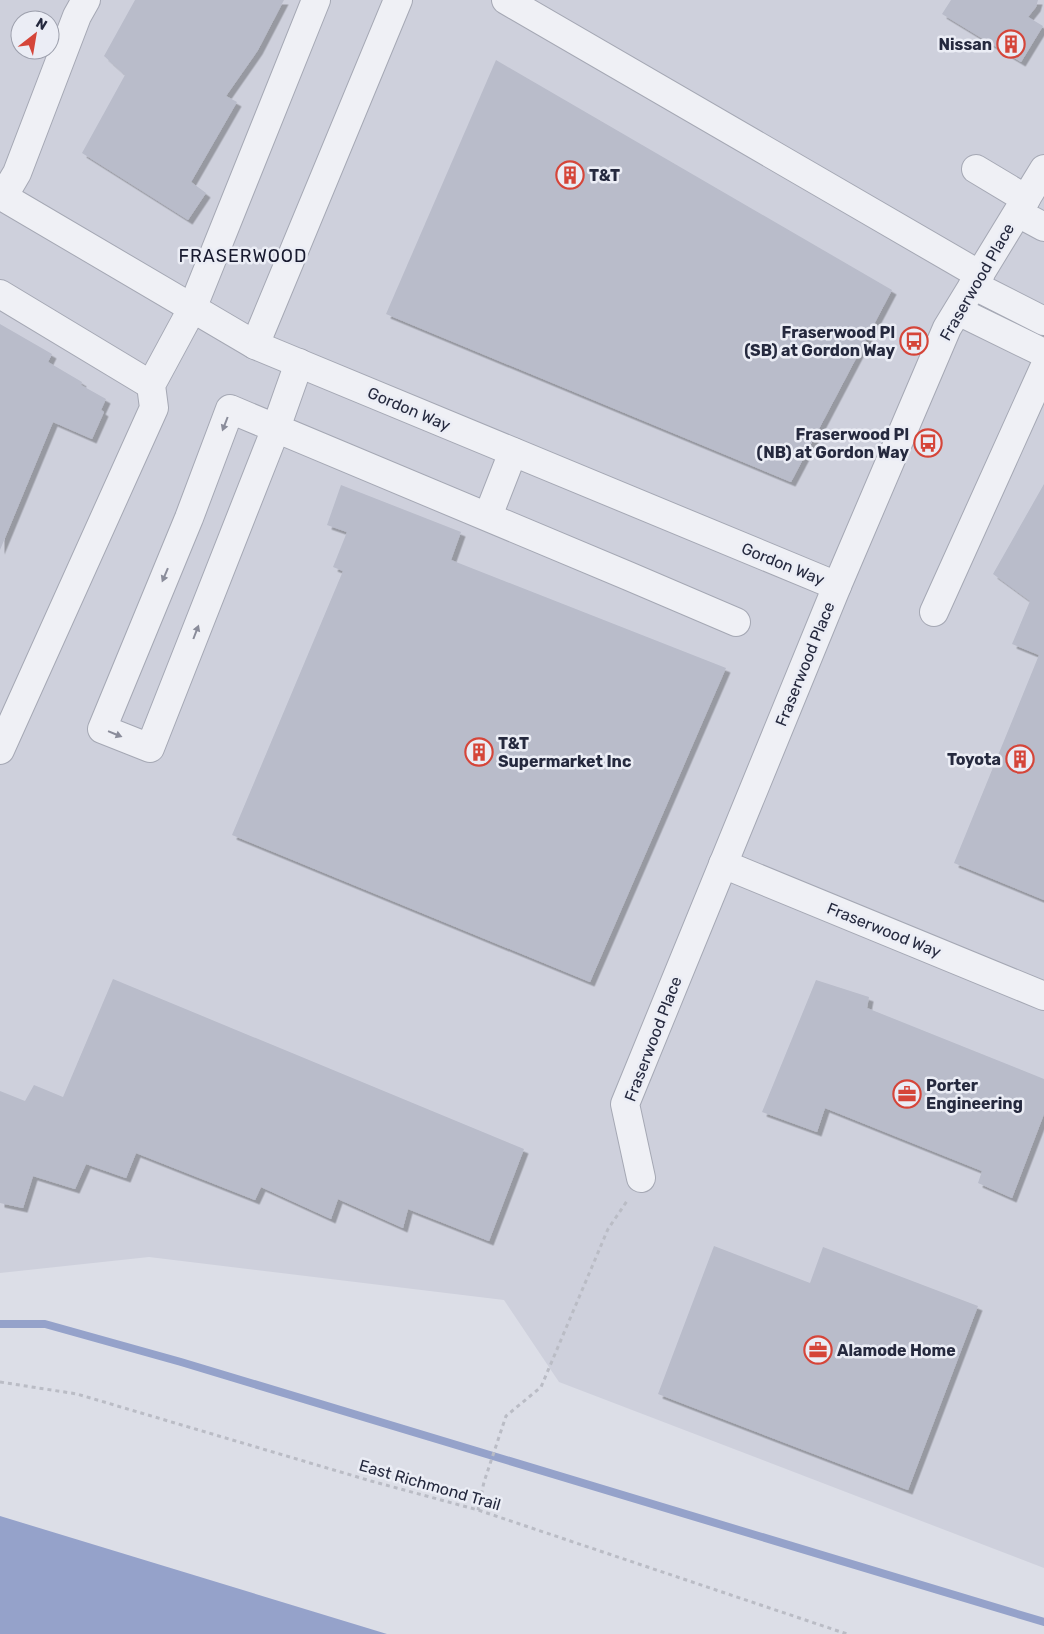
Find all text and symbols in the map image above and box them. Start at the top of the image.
north arrow [10,10,60,60]
text: N [33,14,50,34]
building icon: Nissan [996,29,1026,59]
place label: Nissan [938,35,992,54]
building icon: T&T [555,160,585,190]
place label: T&T [589,166,620,185]
street label: Fraserwood Place [936,220,1018,344]
district label: FRASERWOOD [179,245,307,267]
place label: Fraserwood Pl (SB) at Gordon Way [744,323,895,360]
bus stop icon: Fraserwood Pl (SB) at Gordon Way [899,326,929,356]
street label: Gordon Way [365,383,453,435]
one-way arrow [220,417,228,431]
place label: Fraserwood Pl (NB) at Gordon Way [757,425,909,462]
bus stop icon: Fraserwood Pl (NB) at Gordon Way [913,428,943,458]
street label: Gordon Way [739,539,828,589]
one-way arrow [161,568,169,583]
street label: Fraserwood Place [771,599,839,729]
one-way arrow [192,624,200,639]
one-way arrow [108,730,123,738]
place label: T&T Supermarket Inc [498,734,631,771]
building icon: T&T Supermarket Inc [464,737,494,767]
building icon: Toyota [1005,744,1035,774]
place label: Toyota [947,750,1001,769]
street label: Fraserwood Way [824,898,944,962]
street label: Fraserwood Place [620,974,686,1104]
place label: Porter Engineering [926,1076,1023,1113]
office icon: Porter Engineering [892,1079,922,1109]
office icon: Alamode Home [803,1335,833,1365]
place label: Alamode Home [837,1341,956,1360]
street label: East Richmond Trail [357,1456,503,1514]

